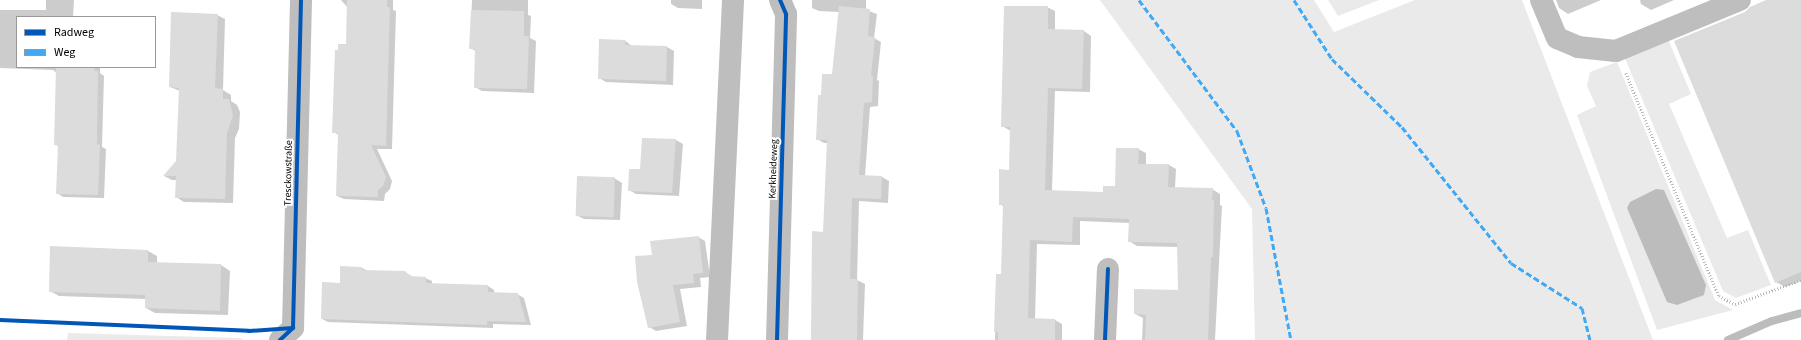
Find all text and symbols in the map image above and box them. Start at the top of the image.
legend [16,16,156,68]
text: Radweg [54,24,94,41]
text: Weg [54,44,75,61]
street label: Kerkheideweg [767,139,781,199]
street label: Tresckowstraße [282,140,296,206]

